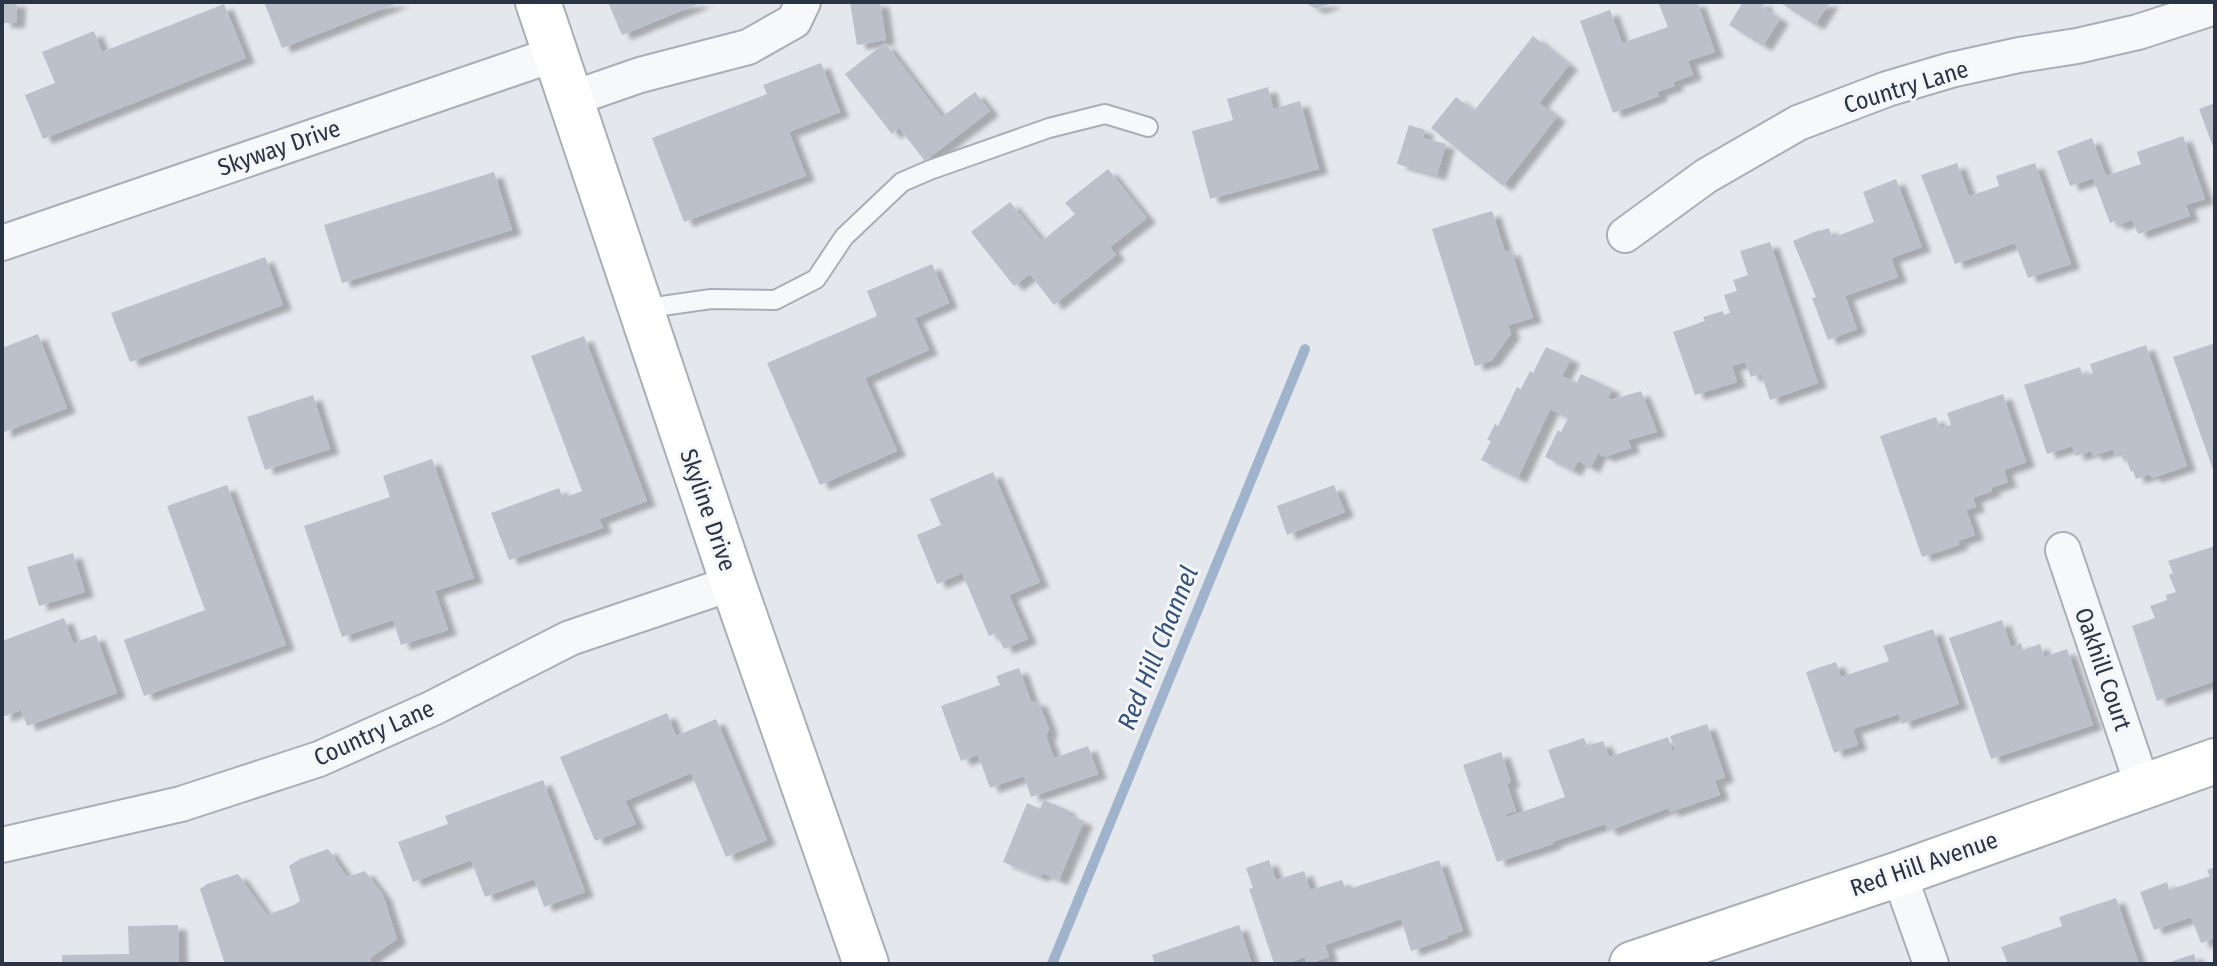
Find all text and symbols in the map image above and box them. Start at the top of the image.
street label: Country Lane [1840,55,1972,119]
street label: Skyway Drive [214,114,344,182]
street label: Skyline Drive [674,445,742,575]
water label: Red Hill Channel [1111,561,1205,734]
street label: Oakhill Court [2069,604,2137,734]
street label: Country Lane [309,694,439,772]
street label: Red Hill Avenue [1847,826,2001,902]

